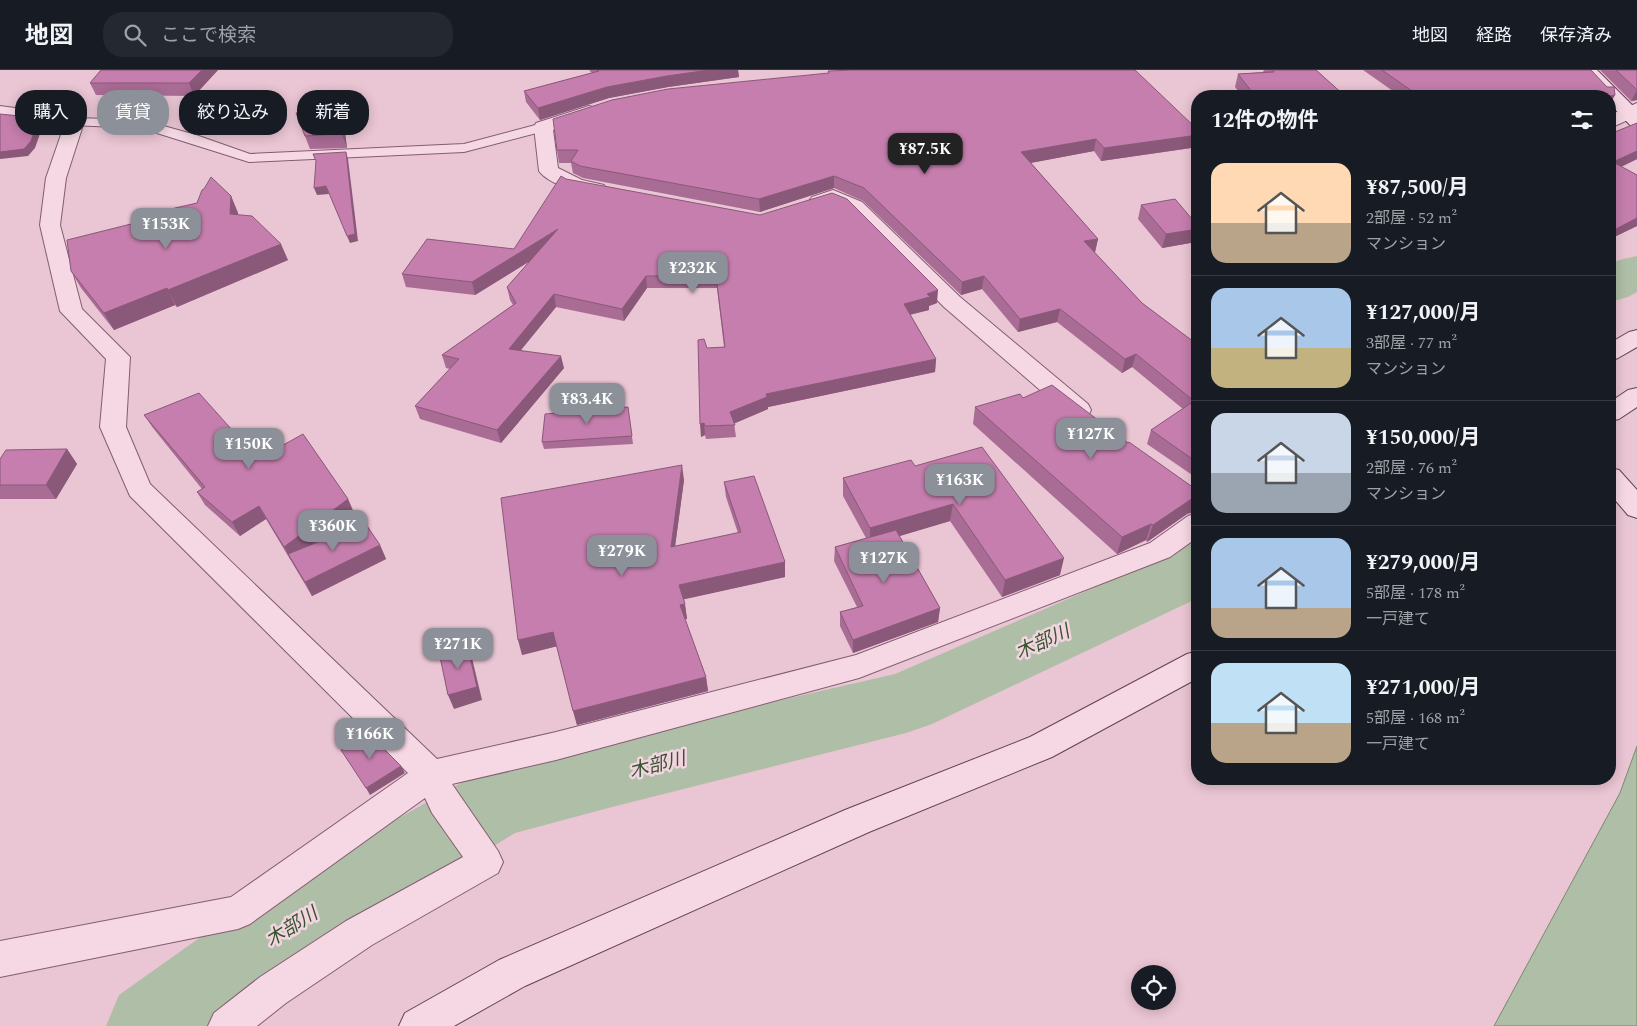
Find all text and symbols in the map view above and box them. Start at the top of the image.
search box [103,12,453,57]
text: 地図 [25,18,73,54]
icon: search [121,21,149,49]
text: ここで検索 [161,21,256,50]
text: 地図 [1412,22,1448,49]
text: 経路 [1476,22,1512,49]
text: 保存済み [1540,22,1612,49]
chip: 購入 [15,90,87,135]
chip: 賃貸 [97,90,169,135]
chip: 絞り込み [179,90,287,135]
chip: 新着 [297,90,369,135]
text: 12件の物件 [1211,105,1319,137]
icon: filters [1568,106,1596,134]
pin: ¥87.5K [884,132,966,175]
text: ¥87.5K [899,137,951,161]
text: ¥87,500/月 [1366,172,1469,204]
icon: home [1251,183,1311,243]
text: 2部屋 · 52 m² [1366,206,1457,230]
pin: ¥153K [131,208,201,250]
text: ¥153K [142,212,190,236]
text: マンション [1366,232,1446,256]
pin: ¥232K [658,252,728,294]
text: ¥232K [669,256,717,280]
text: ¥127,000/月 [1366,297,1480,329]
icon: home [1251,308,1311,368]
text: 3部屋 · 77 m² [1366,331,1457,355]
text: マンション [1366,357,1446,381]
pin: ¥83.4K [546,382,628,425]
text: ¥83.4K [561,387,613,411]
pin: ¥127K [1056,418,1126,460]
text: ¥127K [1067,422,1115,446]
text: ¥150,000/月 [1366,422,1480,454]
pin: ¥150K [214,428,284,470]
text: ¥150K [225,432,273,456]
icon: home [1251,433,1311,493]
text: 2部屋 · 76 m² [1366,456,1457,480]
pin: ¥163K [925,464,995,506]
text: ¥163K [936,468,984,492]
text: マンション [1366,482,1446,506]
pin: ¥360K [298,510,368,552]
text: ¥360K [309,514,357,538]
pin: ¥279K [587,534,657,577]
text: ¥279K [598,539,646,563]
pin: ¥127K [849,542,919,584]
text: ¥127K [860,546,908,570]
text: ¥279,000/月 [1366,547,1480,579]
icon: home [1251,558,1311,618]
text: 5部屋 · 178 m² [1366,581,1465,605]
text: 一戸建て [1366,607,1430,631]
water label: 木部川 [1011,617,1076,667]
pin: ¥271K [423,628,493,670]
text: ¥271K [434,632,482,656]
text: ¥271,000/月 [1366,672,1480,704]
icon: home [1251,683,1311,743]
text: 5部屋 · 168 m² [1366,706,1465,730]
pin: ¥166K [335,718,405,760]
text: ¥166K [346,722,394,746]
text: 一戸建て [1366,732,1430,756]
water label: 木部川 [626,744,690,786]
water label: 木部川 [260,899,325,955]
map controls [1131,965,1176,1010]
button: locate [1131,965,1176,1010]

